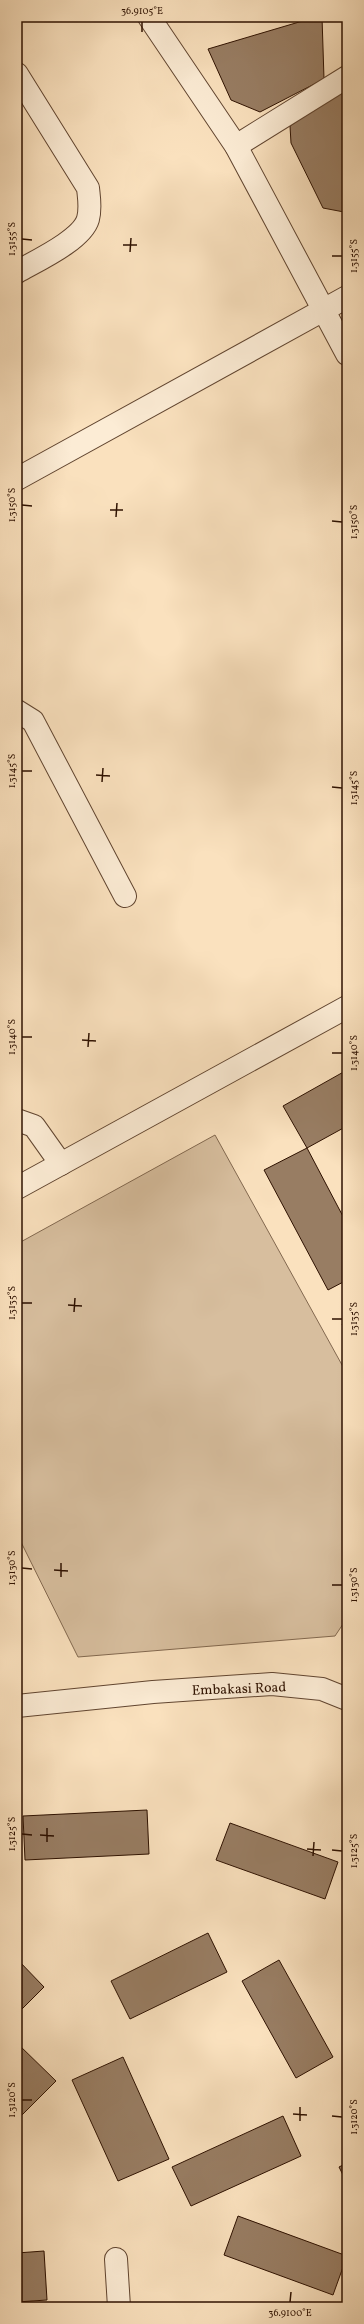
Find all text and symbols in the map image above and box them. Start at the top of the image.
text: 36.9105°E [121,4,163,18]
text: 1.3155°S [5,222,19,256]
text: 1.3155°S [347,239,361,273]
text: 1.3150°S [5,488,19,522]
text: 1.3150°S [347,505,361,539]
text: 1.3145°S [5,754,19,788]
text: 1.3145°S [347,771,361,805]
text: 1.3140°S [5,1019,19,1055]
text: 1.3140°S [347,1035,361,1071]
text: 1.3135°S [5,1286,19,1320]
text: 1.3135°S [347,1302,361,1336]
text: 1.3130°S [5,1551,19,1585]
text: 1.3130°S [347,1568,361,1602]
street label: Embakasi Road [191,1678,287,1701]
text: 1.3125°S [5,1817,19,1851]
text: 1.3125°S [347,1834,361,1868]
text: 1.3120°S [5,2082,19,2118]
text: 1.3120°S [347,2099,361,2135]
text: 36.9100°E [268,2306,312,2320]

